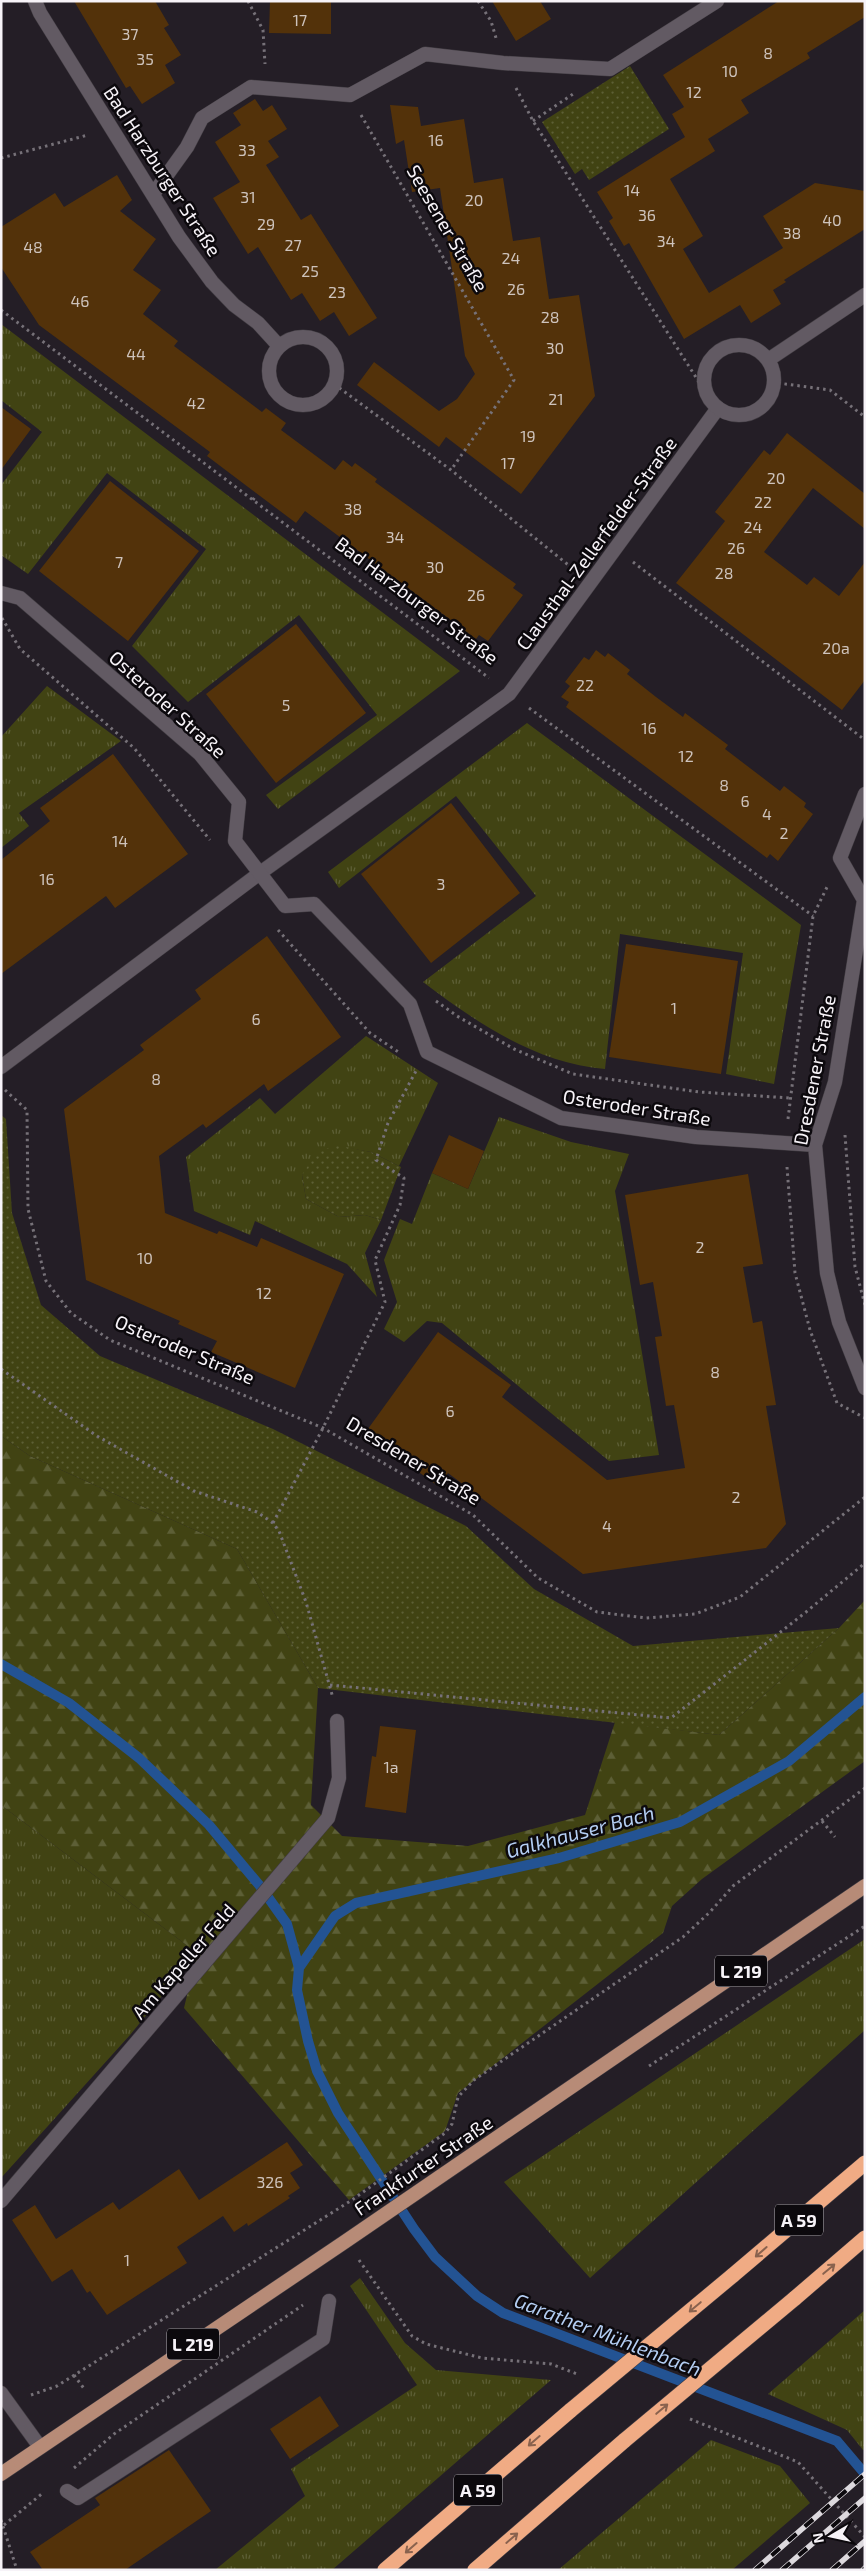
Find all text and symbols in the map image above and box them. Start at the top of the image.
house number: 17 [293,10,307,29]
house number: 37 [121,24,139,43]
house number: 8 [763,43,773,62]
house number: 35 [136,49,154,68]
house number: 10 [722,61,738,80]
street label: Bad Harzburger Straße [99,82,227,260]
house number: 12 [686,82,702,101]
house number: 16 [428,130,444,149]
house number: 33 [238,140,256,159]
street label: Seesener Straße [402,161,494,295]
house number: 14 [624,180,640,199]
house number: 31 [240,187,256,206]
house number: 20 [465,190,483,209]
house number: 36 [638,205,656,224]
house number: 40 [822,210,842,229]
house number: 29 [257,214,275,233]
house number: 38 [783,223,801,242]
house number: 34 [657,231,676,250]
house number: 27 [284,235,302,254]
house number: 48 [23,237,43,256]
house number: 24 [502,248,521,267]
house number: 25 [301,261,319,280]
house number: 26 [507,279,525,298]
house number: 23 [328,282,346,301]
house number: 46 [71,291,90,310]
house number: 28 [541,307,559,326]
house number: 30 [546,338,564,357]
house number: 44 [126,344,146,363]
house number: 21 [548,389,564,408]
house number: 42 [187,393,205,412]
house number: 19 [520,426,536,445]
street label: Clausthal-Zellerfelder-Straße [511,432,681,654]
house number: 17 [501,453,515,472]
house number: 20 [767,468,785,487]
house number: 22 [754,492,772,511]
house number: 38 [344,499,362,518]
house number: 24 [744,517,763,536]
house number: 34 [386,527,405,546]
street label: Bad Harzburger Straße [331,531,503,669]
house number: 26 [727,538,745,557]
house number: 7 [115,552,123,571]
house number: 30 [426,557,444,576]
house number: 28 [715,563,733,582]
house number: 26 [467,585,485,604]
house number: 20a [822,638,850,657]
street label: Osteroder Straße [105,645,231,763]
house number: 22 [576,675,594,694]
house number: 5 [282,695,290,714]
house number: 16 [641,718,657,737]
house number: 12 [678,746,694,765]
house number: 8 [719,775,729,794]
house number: 6 [740,791,750,810]
house number: 4 [762,804,772,823]
house number: 2 [780,823,789,842]
house number: 14 [112,831,128,850]
house number: 16 [39,869,55,888]
house number: 3 [437,874,445,893]
street label: Dresdener Straße [788,993,840,1147]
house number: 1 [671,998,677,1017]
house number: 6 [251,1009,261,1028]
house number: 8 [151,1069,161,1088]
street label: Osteroder Straße [561,1084,713,1130]
house number: 2 [696,1237,705,1256]
house number: 10 [137,1248,153,1267]
house number: 12 [256,1283,272,1302]
street label: Osteroder Straße [112,1309,258,1389]
house number: 8 [710,1362,720,1381]
house number: 6 [445,1401,455,1420]
street label: Dresdener Straße [343,1411,485,1509]
house number: 2 [732,1487,741,1506]
house number: 4 [602,1516,612,1535]
house number: 1a [383,1757,399,1776]
water label: Galkhauser Bach [503,1800,657,1862]
street label: Am Kapeller Feld [127,1899,239,2023]
road number: L 219 [715,1955,767,1986]
street label: Frankfurter Straße [349,2110,497,2220]
house number: 326 [256,2172,284,2191]
road number: A 59 [775,2204,823,2236]
one-way arrow [755,2246,768,2257]
house number: 1 [124,2250,130,2269]
one-way arrow [823,2263,836,2274]
water label: Garather Mühlenbach [511,2287,705,2381]
one-way arrow [689,2302,702,2313]
road number: L 219 [167,2328,219,2360]
one-way arrow [655,2403,668,2414]
one-way arrow [528,2436,541,2447]
road number: A 59 [454,2474,502,2506]
north arrow [806,2511,856,2561]
one-way arrow [505,2532,518,2544]
text: N [808,2532,827,2544]
one-way arrow [405,2542,418,2553]

